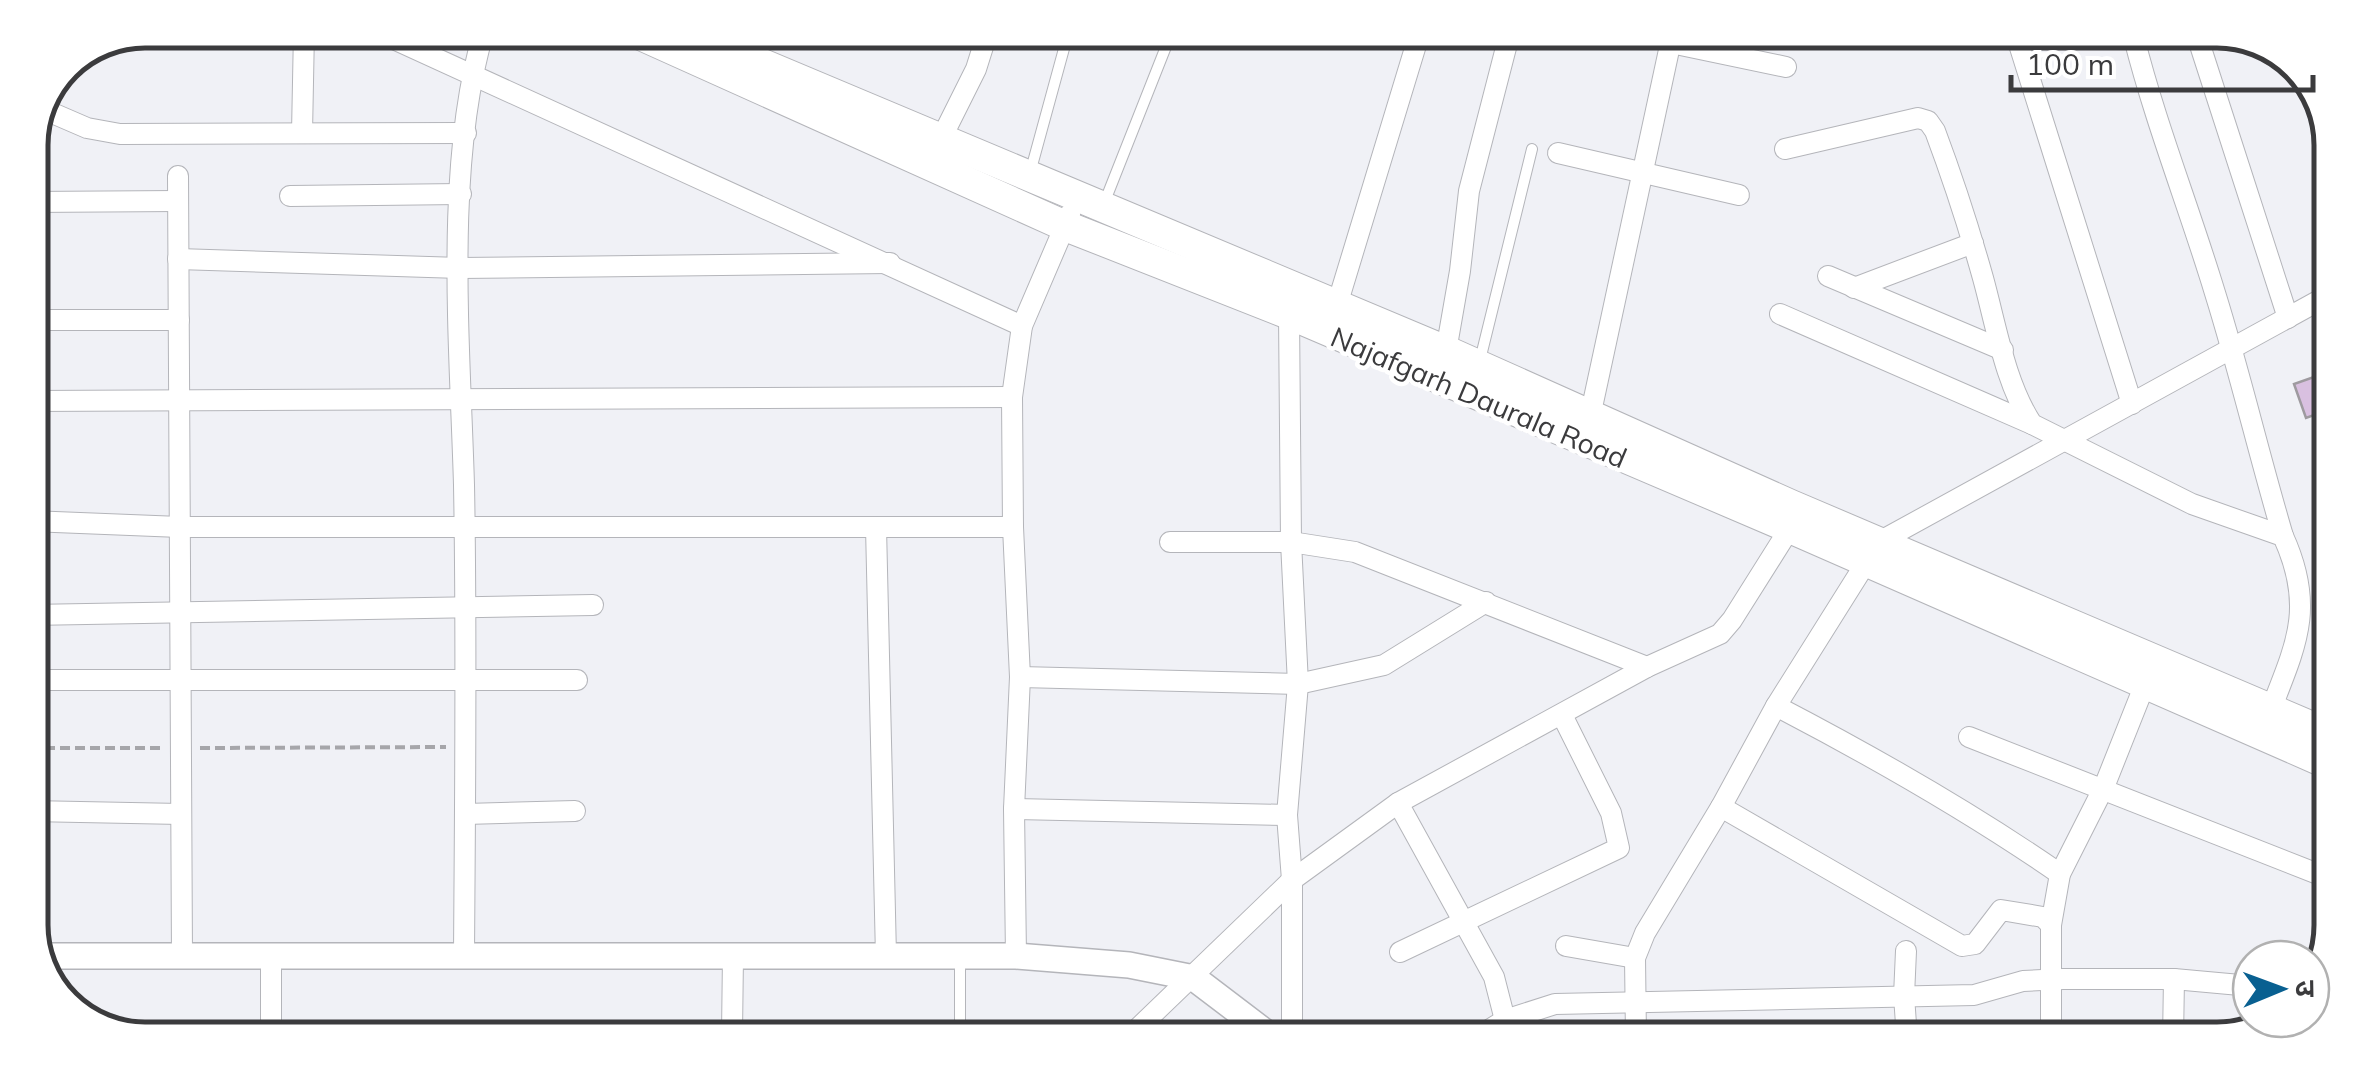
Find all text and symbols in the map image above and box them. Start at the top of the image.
scale bar [2011,30,2314,92]
text: 100 m [2026,45,2114,83]
street label: Najafgarh Daurala Road [1326,319,1632,475]
north arrow [2231,939,2331,1039]
text: उ [2289,980,2324,998]

